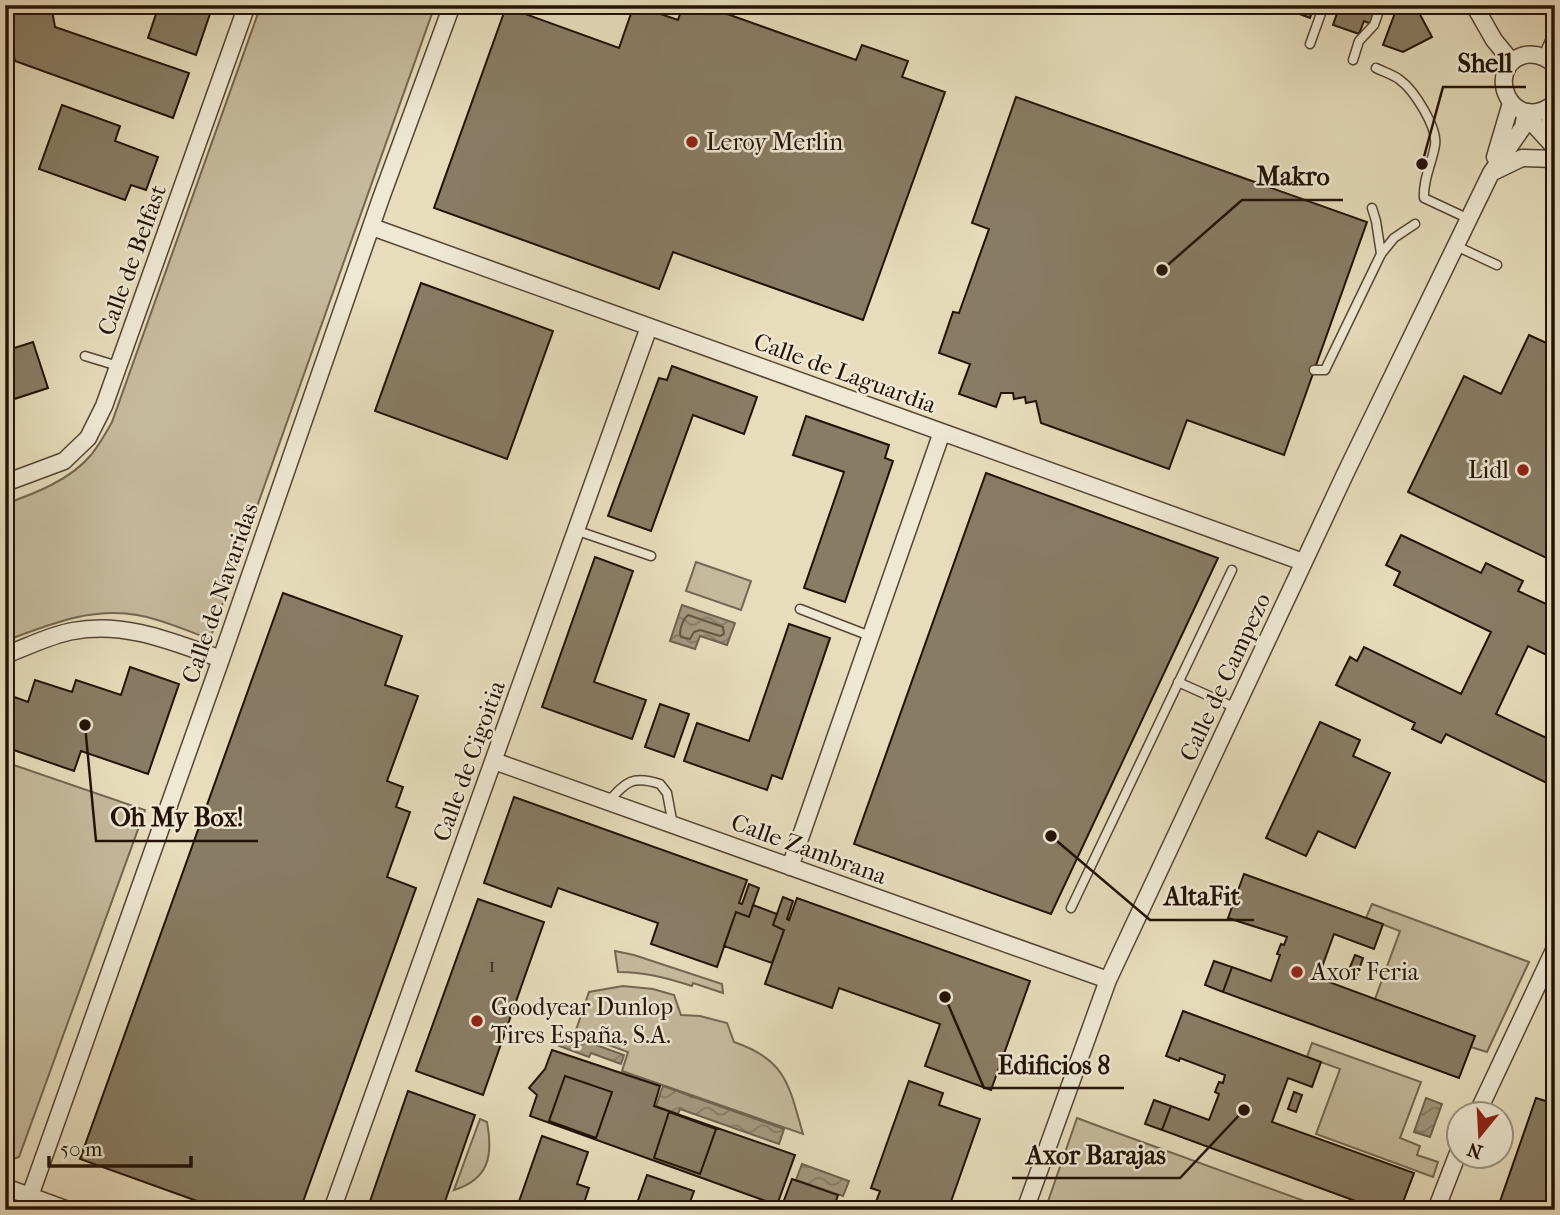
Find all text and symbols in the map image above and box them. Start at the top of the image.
callout: Shell [1443,40,1526,87]
text: Shell [1457,48,1513,79]
place label: Leroy Merlin [706,128,843,156]
marker: Leroy Merlin [684,134,700,150]
callout: Makro [1242,153,1343,200]
text: Makro [1256,161,1330,192]
street label: Calle de Belfast [92,181,172,339]
street label: Calle de Laguardia [750,327,941,419]
place label: Lidl [1468,456,1509,484]
marker: Lidl [1515,462,1531,478]
street label: Calle de Navaridas [176,499,264,687]
street label: Calle de Campezo [1174,588,1276,766]
street label: Calle de Cigoitia [427,676,511,845]
callout: Oh My Box! [96,794,258,841]
text: Oh My Box! [110,802,244,833]
street label: Calle Zambrana [727,808,891,890]
callout: AltaFit [1150,873,1254,920]
text: AltaFit [1162,881,1241,912]
house number: 1 [488,953,496,977]
place label: Axor Feria [1310,958,1420,986]
marker: Axor Feria [1289,964,1305,980]
place label: Goodyear Dunlop Tires España, S.A. [491,993,673,1049]
marker: Goodyear Dunlop Tires España, S.A. [469,1013,485,1029]
callout: Edificios 8 [984,1041,1124,1088]
text: Edificios 8 [998,1050,1110,1081]
north arrow [1444,1100,1514,1170]
scale bar [49,1124,191,1168]
callout: Axor Barajas [1012,1131,1180,1178]
text: 50 m [60,1137,103,1161]
text: N [1464,1137,1485,1163]
text: Axor Barajas [1024,1140,1166,1171]

